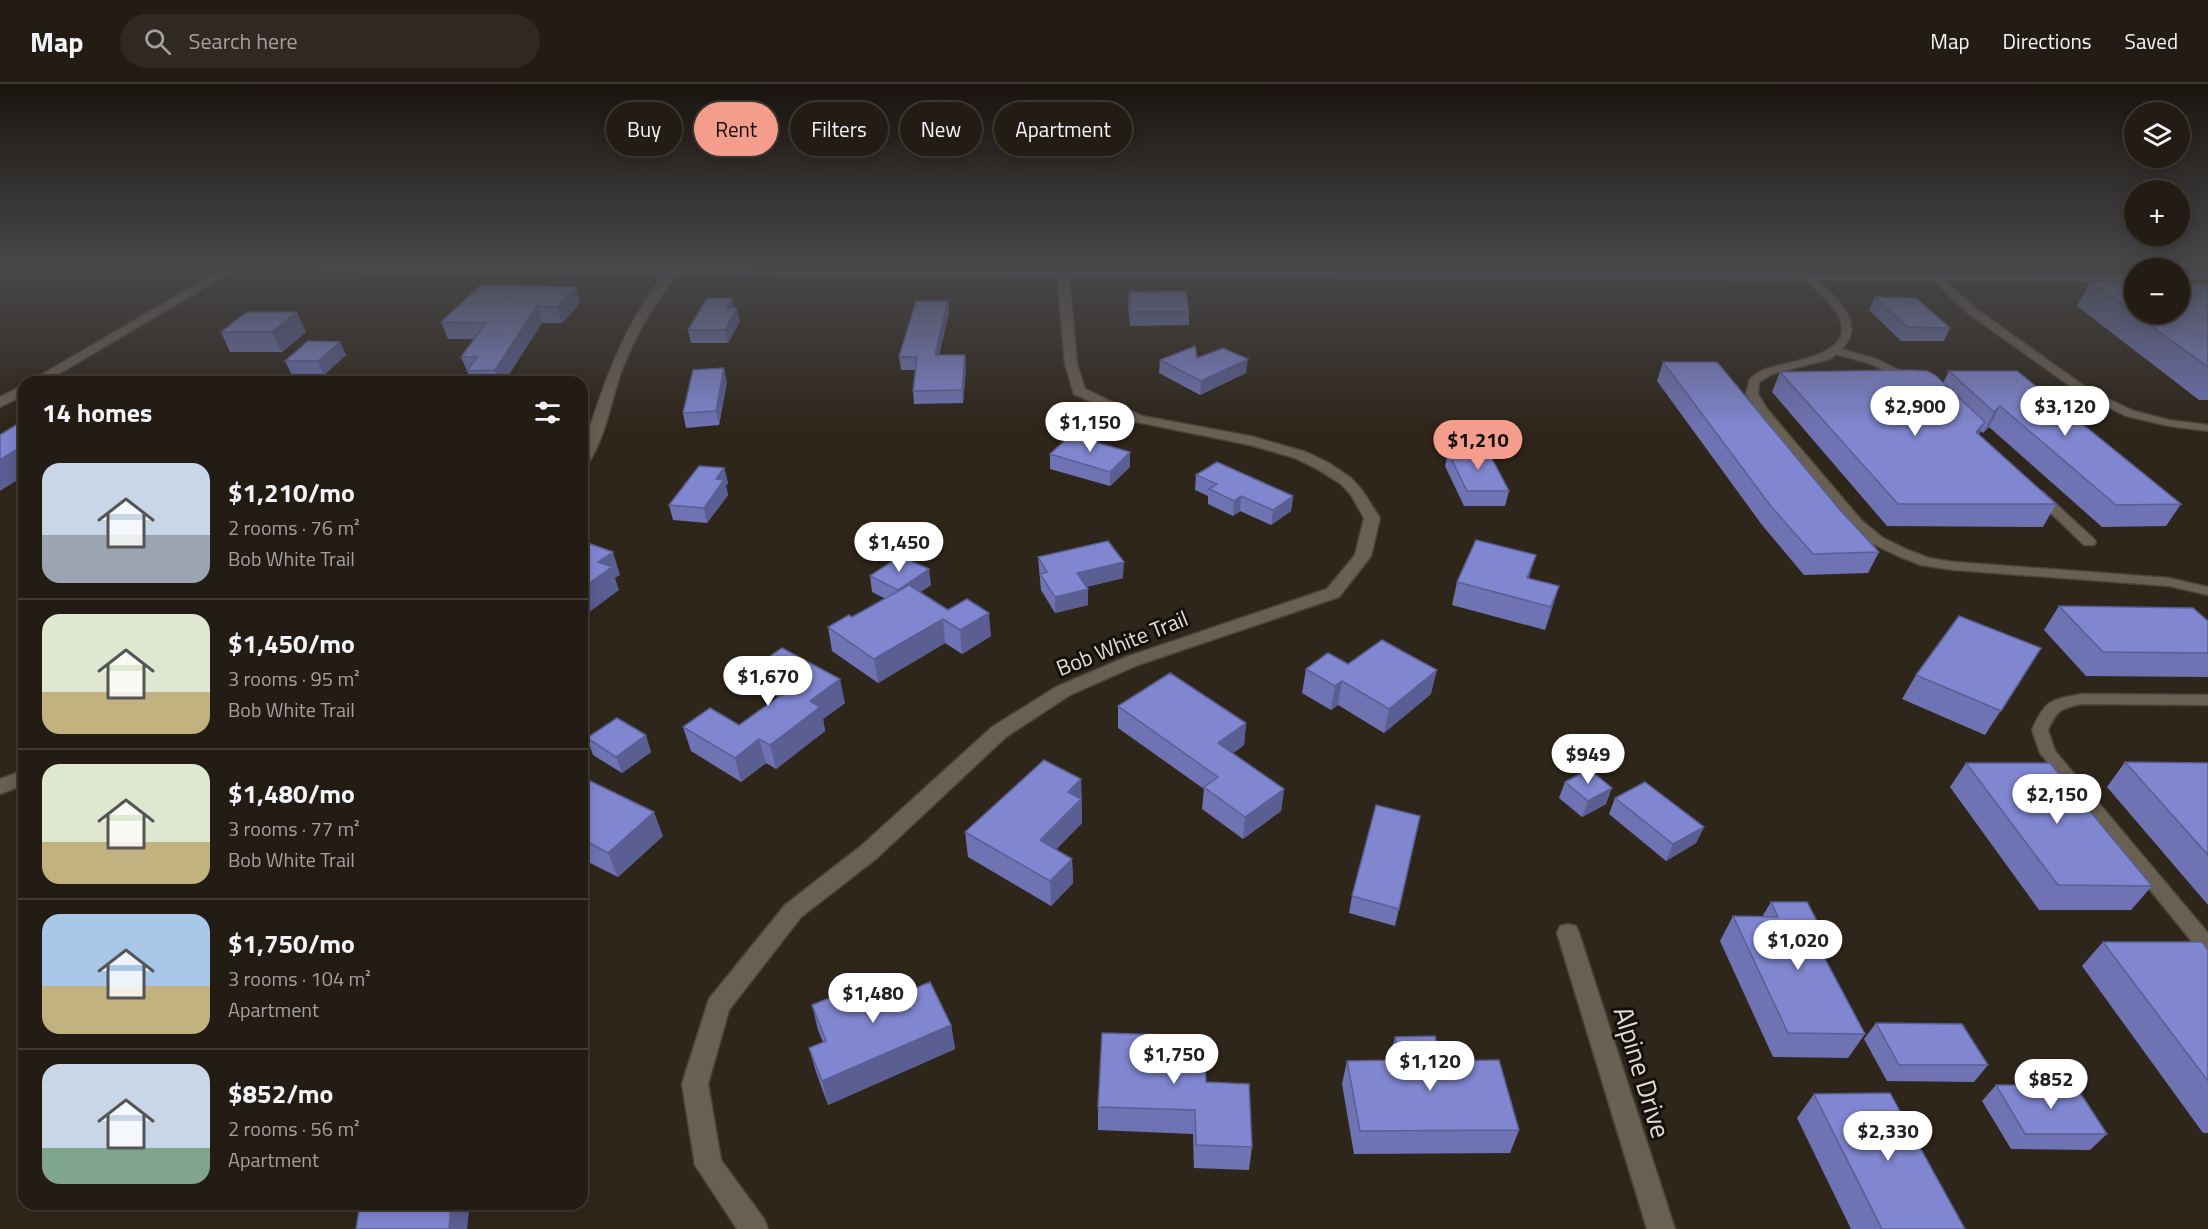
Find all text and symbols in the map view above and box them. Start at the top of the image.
search box [120,14,540,68]
text: Map [30,20,84,63]
text: Search here [189,24,298,58]
icon: search [141,25,174,58]
text: Map [1930,25,1970,57]
text: Directions [2003,25,2092,57]
text: Saved [2125,25,2178,57]
chip: Buy [606,102,682,156]
chip: Rent [694,102,778,156]
chip: Filters [790,102,888,156]
chip: New [900,102,982,156]
chip: Apartment [994,102,1132,156]
map controls [2124,102,2190,324]
button: layers [2124,102,2190,168]
button: + [2124,180,2190,246]
button: − [2124,258,2190,324]
pin: $2,900 [1866,386,1964,437]
pin: $3,120 [2016,386,2114,437]
text: $2,900 [1884,390,1946,421]
text: $3,120 [2034,390,2096,421]
text: 14 homes [42,393,152,432]
icon: filters [531,396,564,429]
pin: $1,150 [1041,402,1139,453]
text: $1,150 [1059,406,1121,437]
pin: $1,210 [1429,420,1527,471]
text: $1,210 [1447,424,1509,455]
text: $1,210/mo [228,473,355,512]
icon: home [90,487,162,559]
text: 2 rooms · 76 m² [228,512,360,543]
pin: $1,450 [850,522,948,573]
text: $1,450 [868,526,930,557]
text: Bob White Trail [228,543,355,574]
street label: Bob White Trail [1051,601,1193,685]
text: $1,450/mo [228,624,355,663]
icon: home [90,638,162,710]
pin: $1,670 [719,656,817,707]
text: $1,670 [737,660,799,691]
text: 3 rooms · 95 m² [228,663,360,694]
text: Bob White Trail [228,694,355,725]
pin: $949 [1552,734,1624,785]
text: $949 [1566,738,1610,769]
text: $1,480/mo [228,774,355,813]
pin: $2,150 [2008,774,2106,825]
text: $2,150 [2026,778,2088,809]
icon: home [90,788,162,860]
text: 3 rooms · 77 m² [228,813,360,844]
text: Bob White Trail [228,844,355,875]
pin: $1,020 [1749,920,1847,971]
text: $1,750/mo [228,924,355,963]
text: $1,020 [1767,924,1829,955]
icon: home [90,938,162,1010]
text: 3 rooms · 104 m² [228,963,371,994]
pin: $1,480 [824,973,922,1024]
text: $1,480 [842,977,904,1008]
text: Apartment [228,994,319,1025]
street label: Alpine Drive [1604,1001,1682,1143]
pin: $1,750 [1125,1034,1223,1085]
text: $1,750 [1143,1038,1205,1069]
pin: $1,120 [1381,1041,1479,1092]
text: $1,120 [1399,1045,1461,1076]
pin: $852 [2015,1059,2087,1110]
text: $852 [2029,1063,2073,1094]
text: $852/mo [228,1074,333,1113]
icon: home [90,1088,162,1160]
pin: $2,330 [1839,1111,1937,1162]
text: 2 rooms · 56 m² [228,1113,360,1144]
text: $2,330 [1857,1115,1919,1146]
text: Apartment [228,1144,319,1175]

